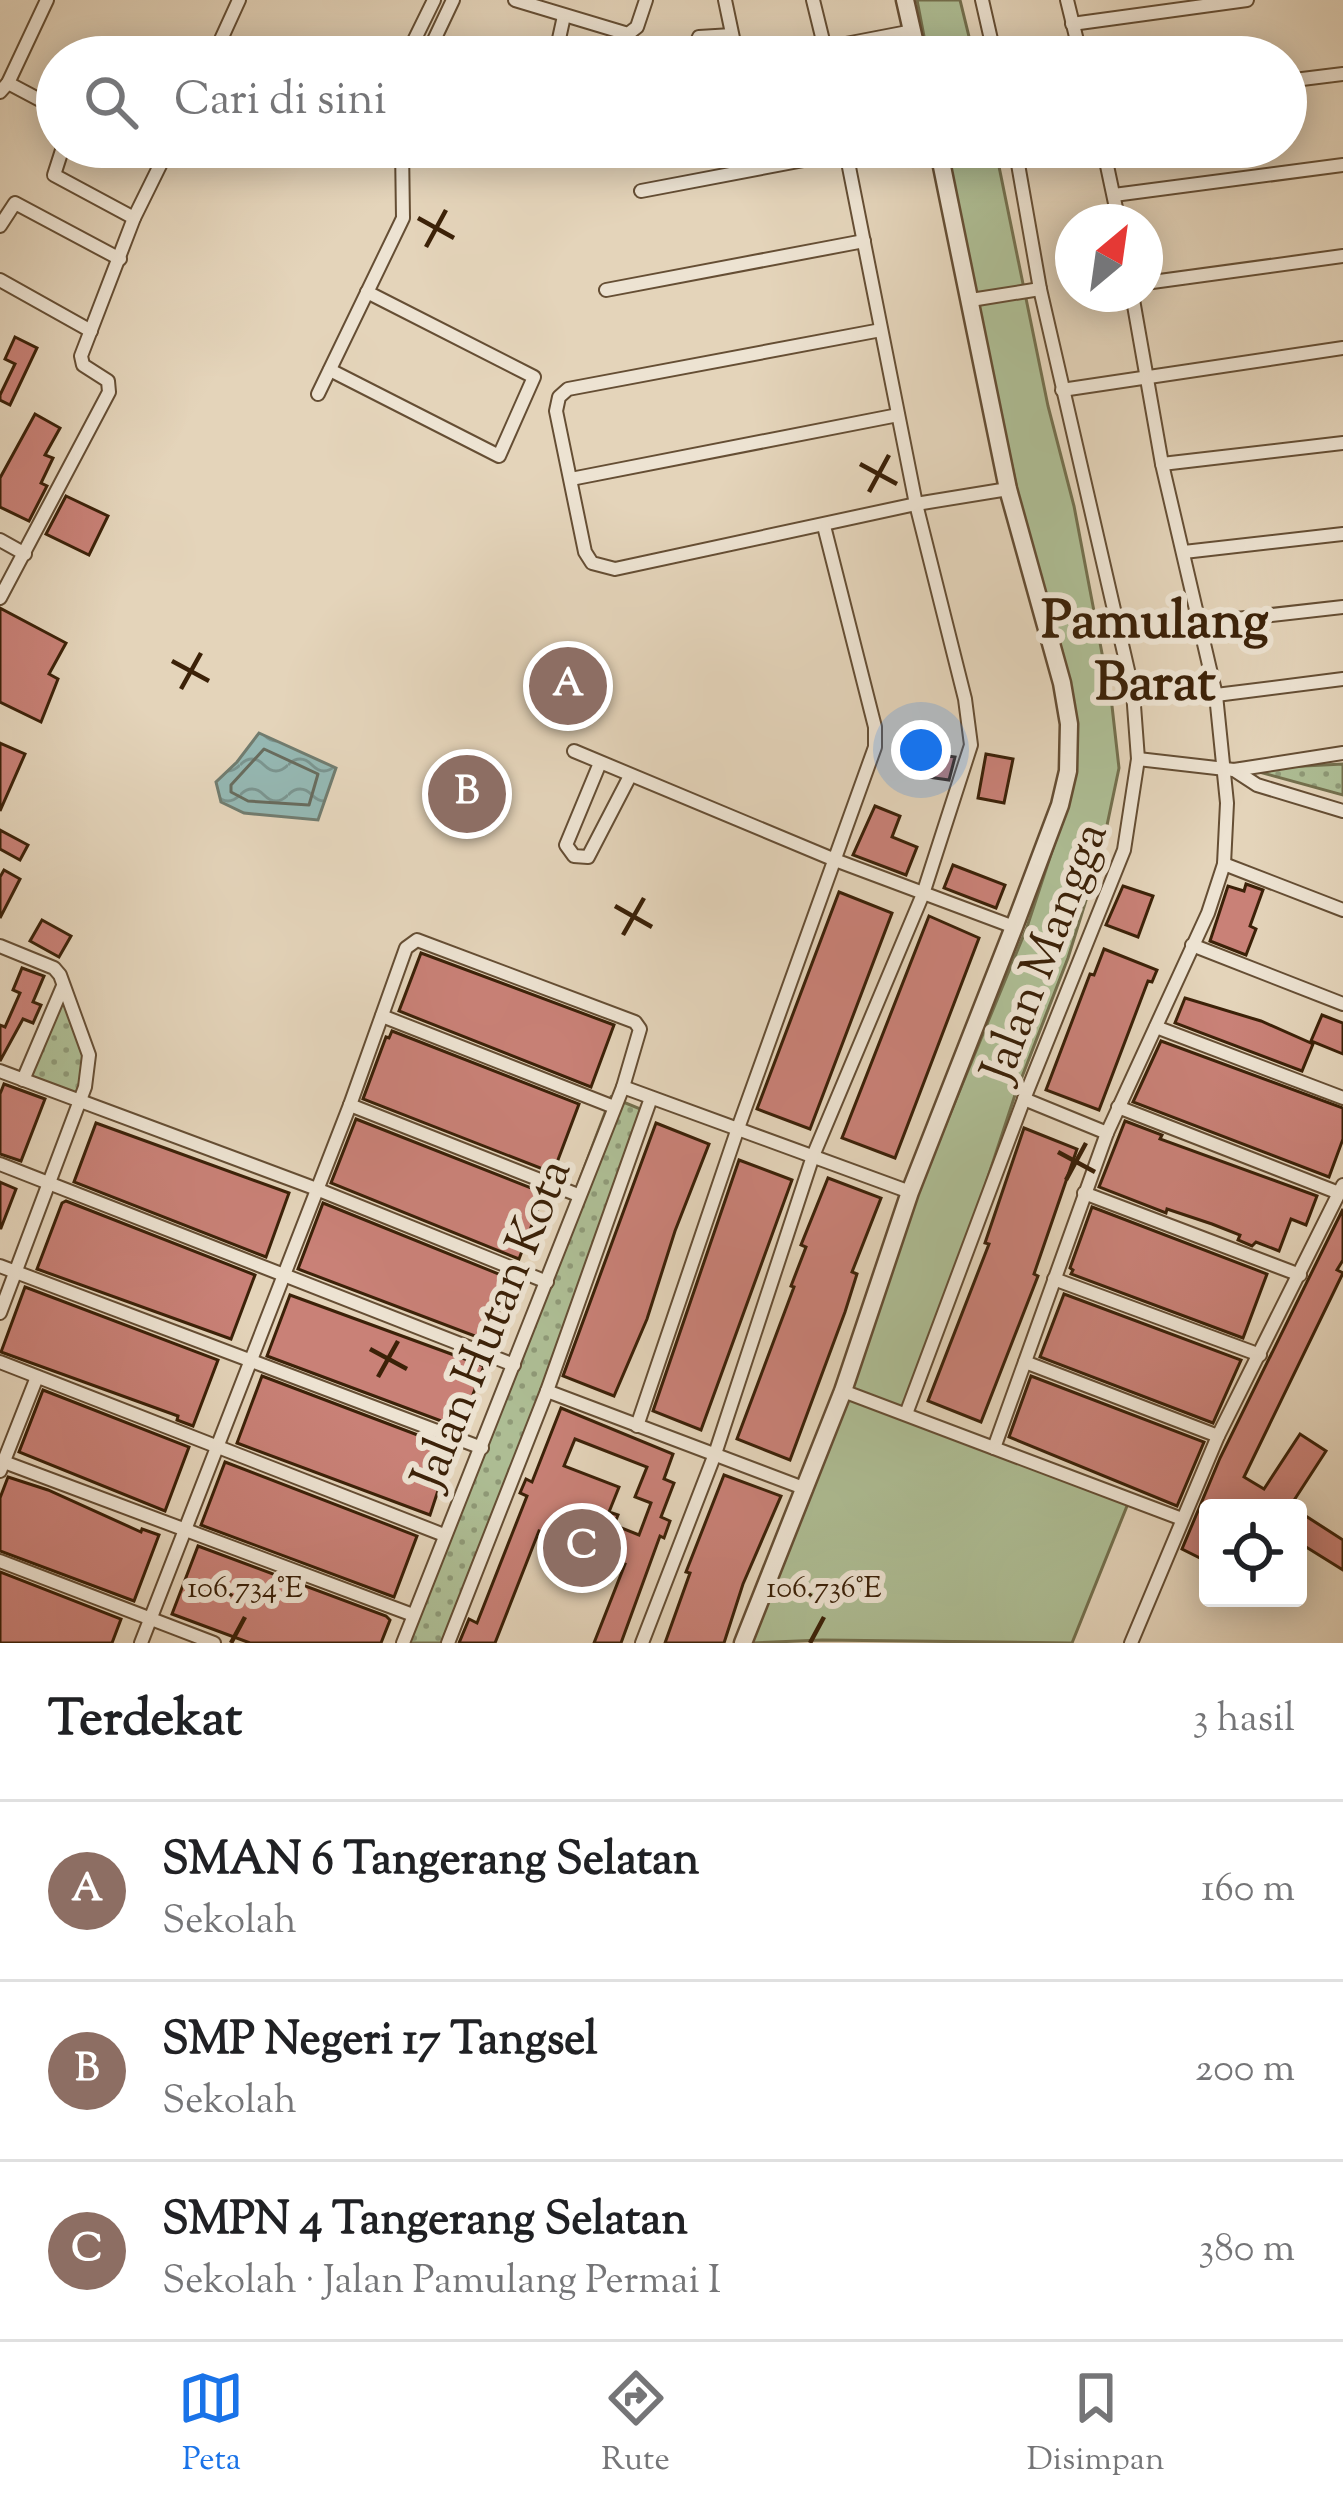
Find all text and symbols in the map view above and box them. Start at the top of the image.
search box [36,36,1307,168]
icon: search [78,69,144,135]
text: Cari di sini [174,70,387,135]
north arrow [1055,204,1163,312]
district label: Pamulang Barat [1041,585,1269,725]
pin: A [529,641,607,731]
your location [891,720,951,780]
pin: B [428,749,506,839]
street label: Jalan Mangga [965,813,1128,1096]
street label: Jalan Hutan Kota [395,1150,592,1503]
map controls [1199,1499,1307,1607]
button: locate [1199,1499,1307,1607]
pin: C [543,1503,621,1593]
text: 106.734°E [187,1568,303,1611]
text: 106.736°E [766,1568,882,1611]
text: Terdekat [48,1685,242,1758]
text: 3 hasil [1193,1693,1295,1749]
text: SMAN 6 Tangerang Selatan [162,1830,699,1895]
text: A [71,1863,103,1919]
text: 160 m [1201,1863,1295,1919]
text: Sekolah [162,1895,297,1951]
text: SMP Negeri 17 Tangsel [162,2010,598,2075]
text: B [75,2043,99,2099]
text: 200 m [1195,2043,1295,2099]
text: Sekolah [162,2075,297,2131]
text: SMPN 4 Tangerang Selatan [162,2190,688,2255]
text: C [71,2223,103,2279]
text: 380 m [1199,2223,1295,2279]
text: Sekolah · Jalan Pamulang Permai I [162,2255,721,2311]
tab: Peta [178,2365,244,2485]
tab: Rute [601,2365,670,2485]
tab: Disimpan [1027,2365,1165,2485]

